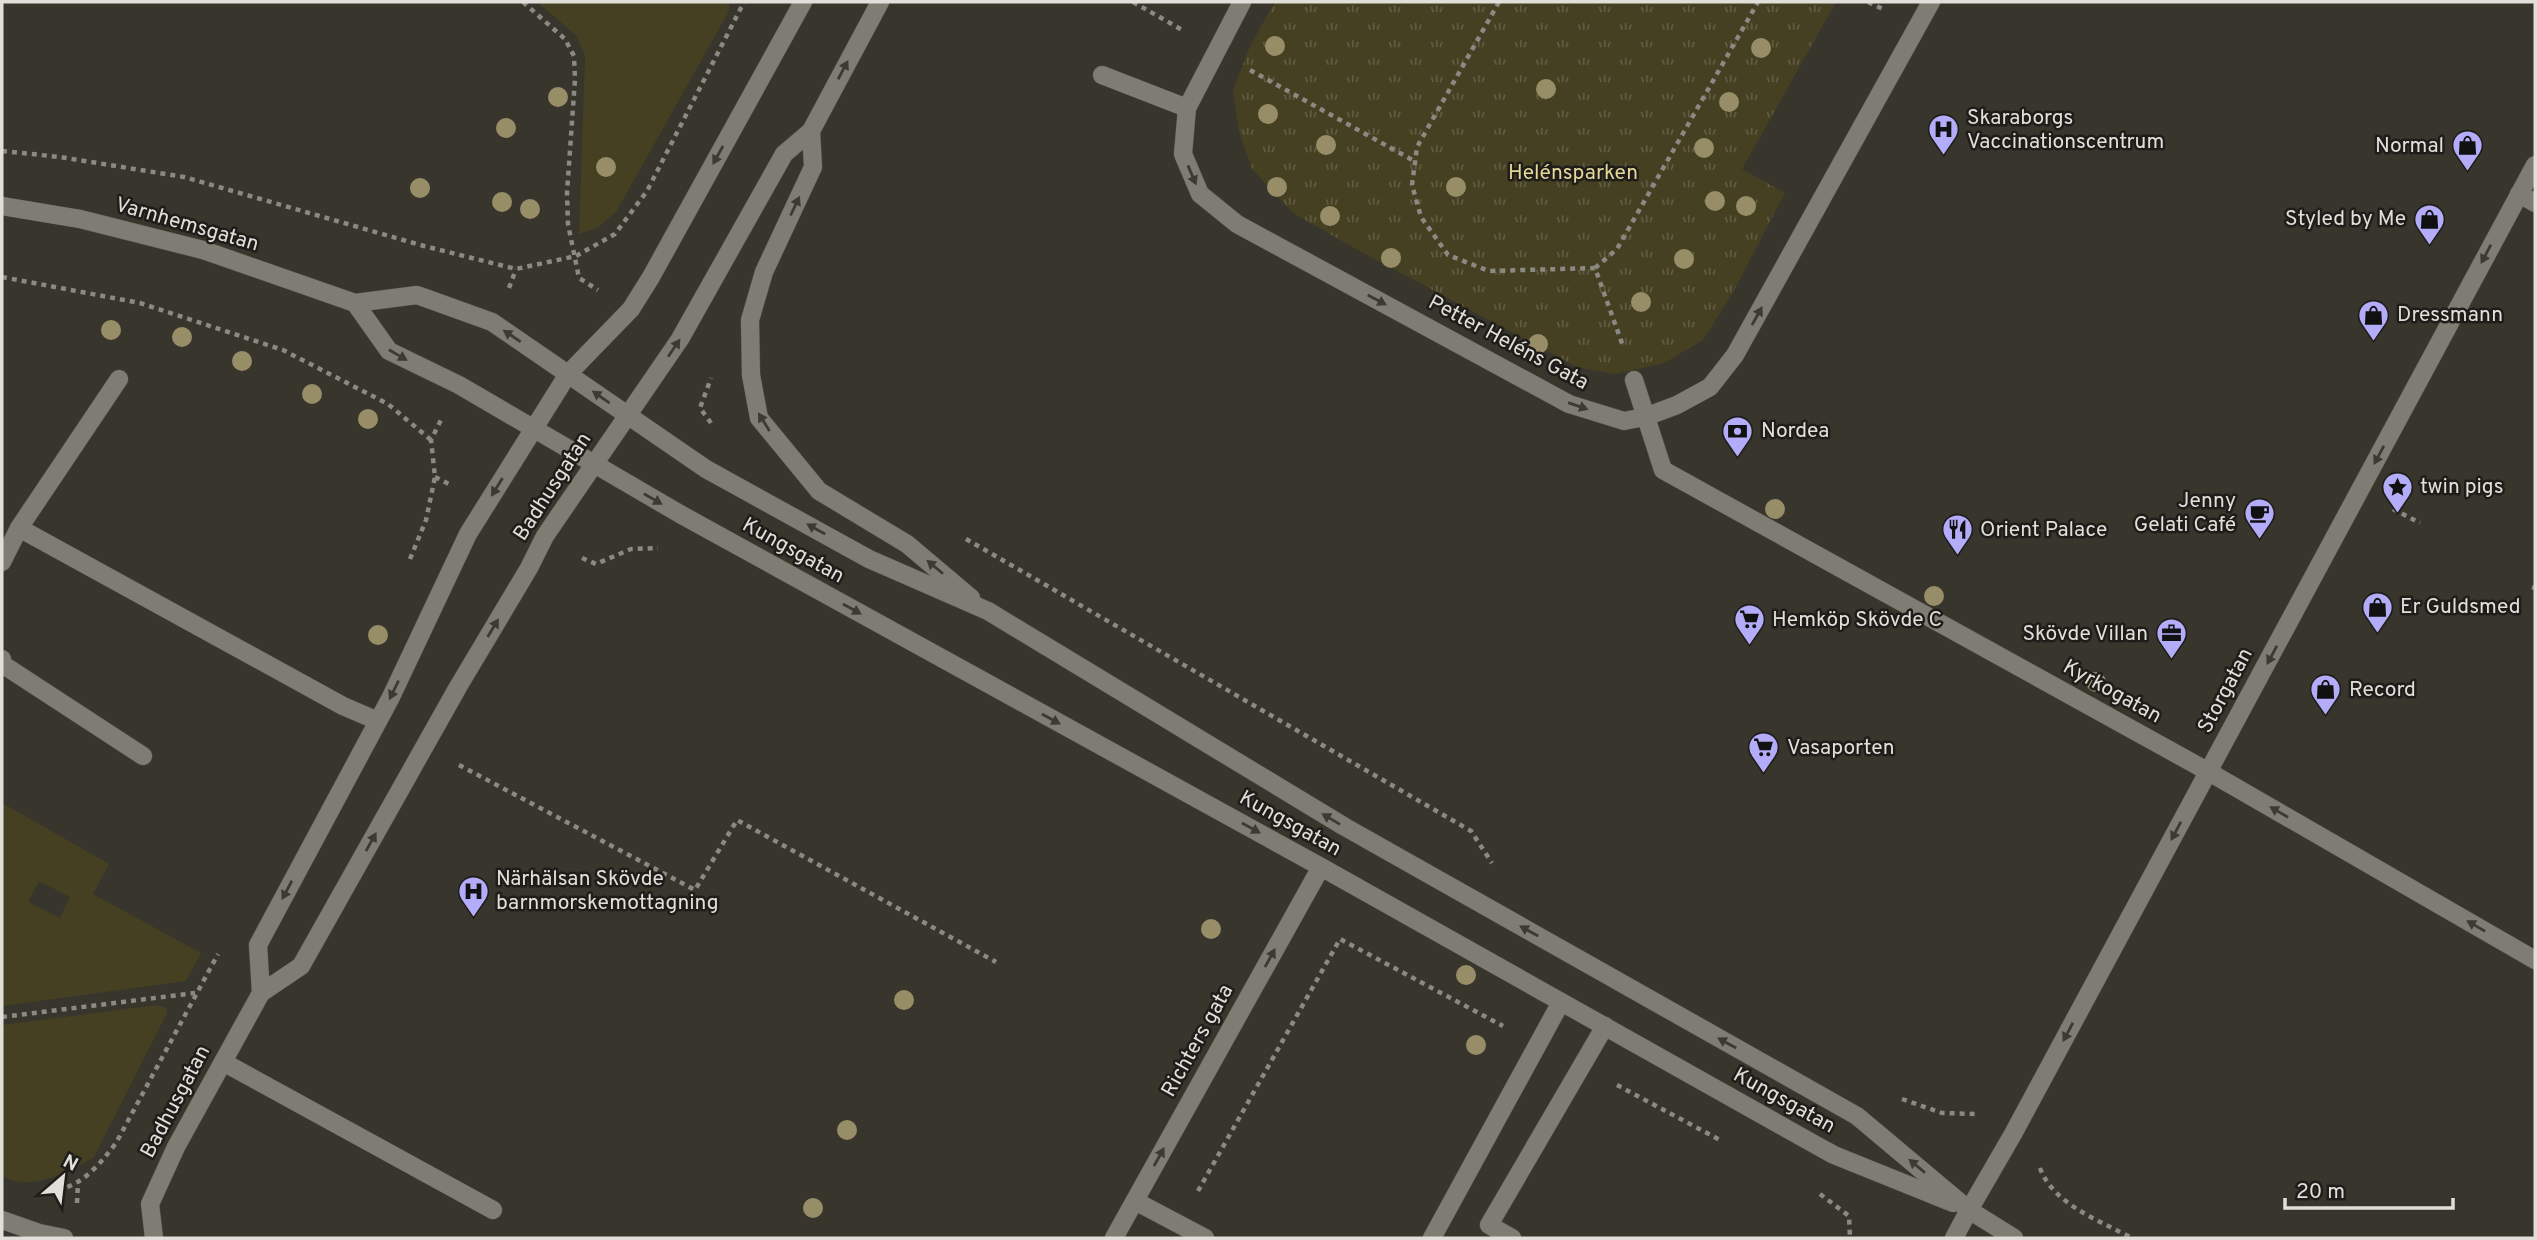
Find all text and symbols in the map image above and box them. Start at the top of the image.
one-way arrow [837,60,849,80]
place label: Skaraborgs Vaccinationscentrum [1967,105,2164,156]
hospital icon: Skaraborgs Vaccinationscentrum [1927,113,1961,157]
shop icon: Normal [2450,129,2484,173]
place label: Normal [2375,133,2444,160]
one-way arrow [712,146,724,165]
park label: Helénsparken [1508,160,1638,187]
one-way arrow [1187,164,1198,185]
street label: Varnhemsgatan [112,192,262,258]
one-way arrow [789,196,801,216]
shop icon: Styled by Me [2412,202,2446,246]
place label: Styled by Me [2285,206,2406,233]
one-way arrow [2481,244,2492,264]
street label: Petter Heléns Gata [1423,289,1593,397]
one-way arrow [1367,294,1387,306]
shop icon: Dressmann [2357,298,2391,342]
place label: Dressmann [2397,302,2503,329]
one-way arrow [1751,306,1763,326]
one-way arrow [502,329,521,342]
one-way arrow [667,339,681,357]
one-way arrow [388,349,407,361]
one-way arrow [592,390,610,404]
one-way arrow [1567,401,1588,412]
one-way arrow [758,412,771,432]
bank icon: Nordea [1721,414,1755,458]
place label: Nordea [1761,418,1829,445]
street label: Badhusgatan [508,428,598,546]
one-way arrow [2374,445,2386,465]
place icon: twin pigs [2380,470,2414,514]
place label: twin pigs [2420,474,2504,501]
one-way arrow [490,477,503,496]
place label: Jenny Gelati Café [2134,488,2236,539]
one-way arrow [643,493,663,505]
cafe icon: Jenny Gelati Café [2242,496,2276,540]
street label: Kungsgatan [737,512,849,590]
restaurant icon: Orient Palace [1940,513,1974,557]
place label: Orient Palace [1980,517,2107,544]
one-way arrow [806,523,825,535]
one-way arrow [927,560,944,575]
shop icon: Er Guldsmed [2360,590,2394,634]
place label: Er Guldsmed [2400,594,2521,621]
one-way arrow [842,603,862,615]
supermarket icon: Hemköp Skövde C [1732,603,1766,647]
place label: Hemköp Skövde C [1772,607,1942,634]
office icon: Skövde Villan [2154,617,2188,661]
one-way arrow [487,619,500,638]
place label: Skövde Villan [2022,621,2148,648]
street label: Storgatan [2192,644,2260,738]
one-way arrow [2266,645,2277,665]
street label: Kyrkogatan [2058,654,2166,730]
shop icon: Record [2309,673,2343,717]
place label: Record [2349,677,2416,704]
one-way arrow [389,680,400,700]
one-way arrow [1042,713,1061,725]
supermarket icon: Vasaporten [1747,731,1781,775]
place label: Vasaporten [1787,735,1895,762]
street label: Kungsgatan [1234,785,1346,863]
one-way arrow [2269,806,2289,818]
one-way arrow [1321,813,1340,825]
one-way arrow [1241,822,1260,834]
one-way arrow [2170,822,2182,841]
one-way arrow [365,832,377,851]
place label: Närhälsan Skövde barnmorskemottagning [496,866,719,917]
hospital icon: Närhälsan Skövde barnmorskemottagning [456,874,490,918]
one-way arrow [282,880,293,900]
one-way arrow [2466,920,2486,932]
one-way arrow [1519,925,1538,937]
one-way arrow [1264,949,1276,968]
street label: Richters gata [1156,980,1240,1102]
one-way arrow [2062,1022,2074,1041]
one-way arrow [1717,1037,1736,1049]
street label: Badhusgatan [135,1041,217,1163]
street label: Kungsgatan [1728,1062,1840,1140]
north arrow [28,1142,98,1212]
one-way arrow [1153,1147,1165,1167]
text: N [58,1150,82,1178]
one-way arrow [1908,1158,1926,1174]
scale bar [2285,1166,2453,1210]
text: 20 m [2296,1179,2345,1206]

